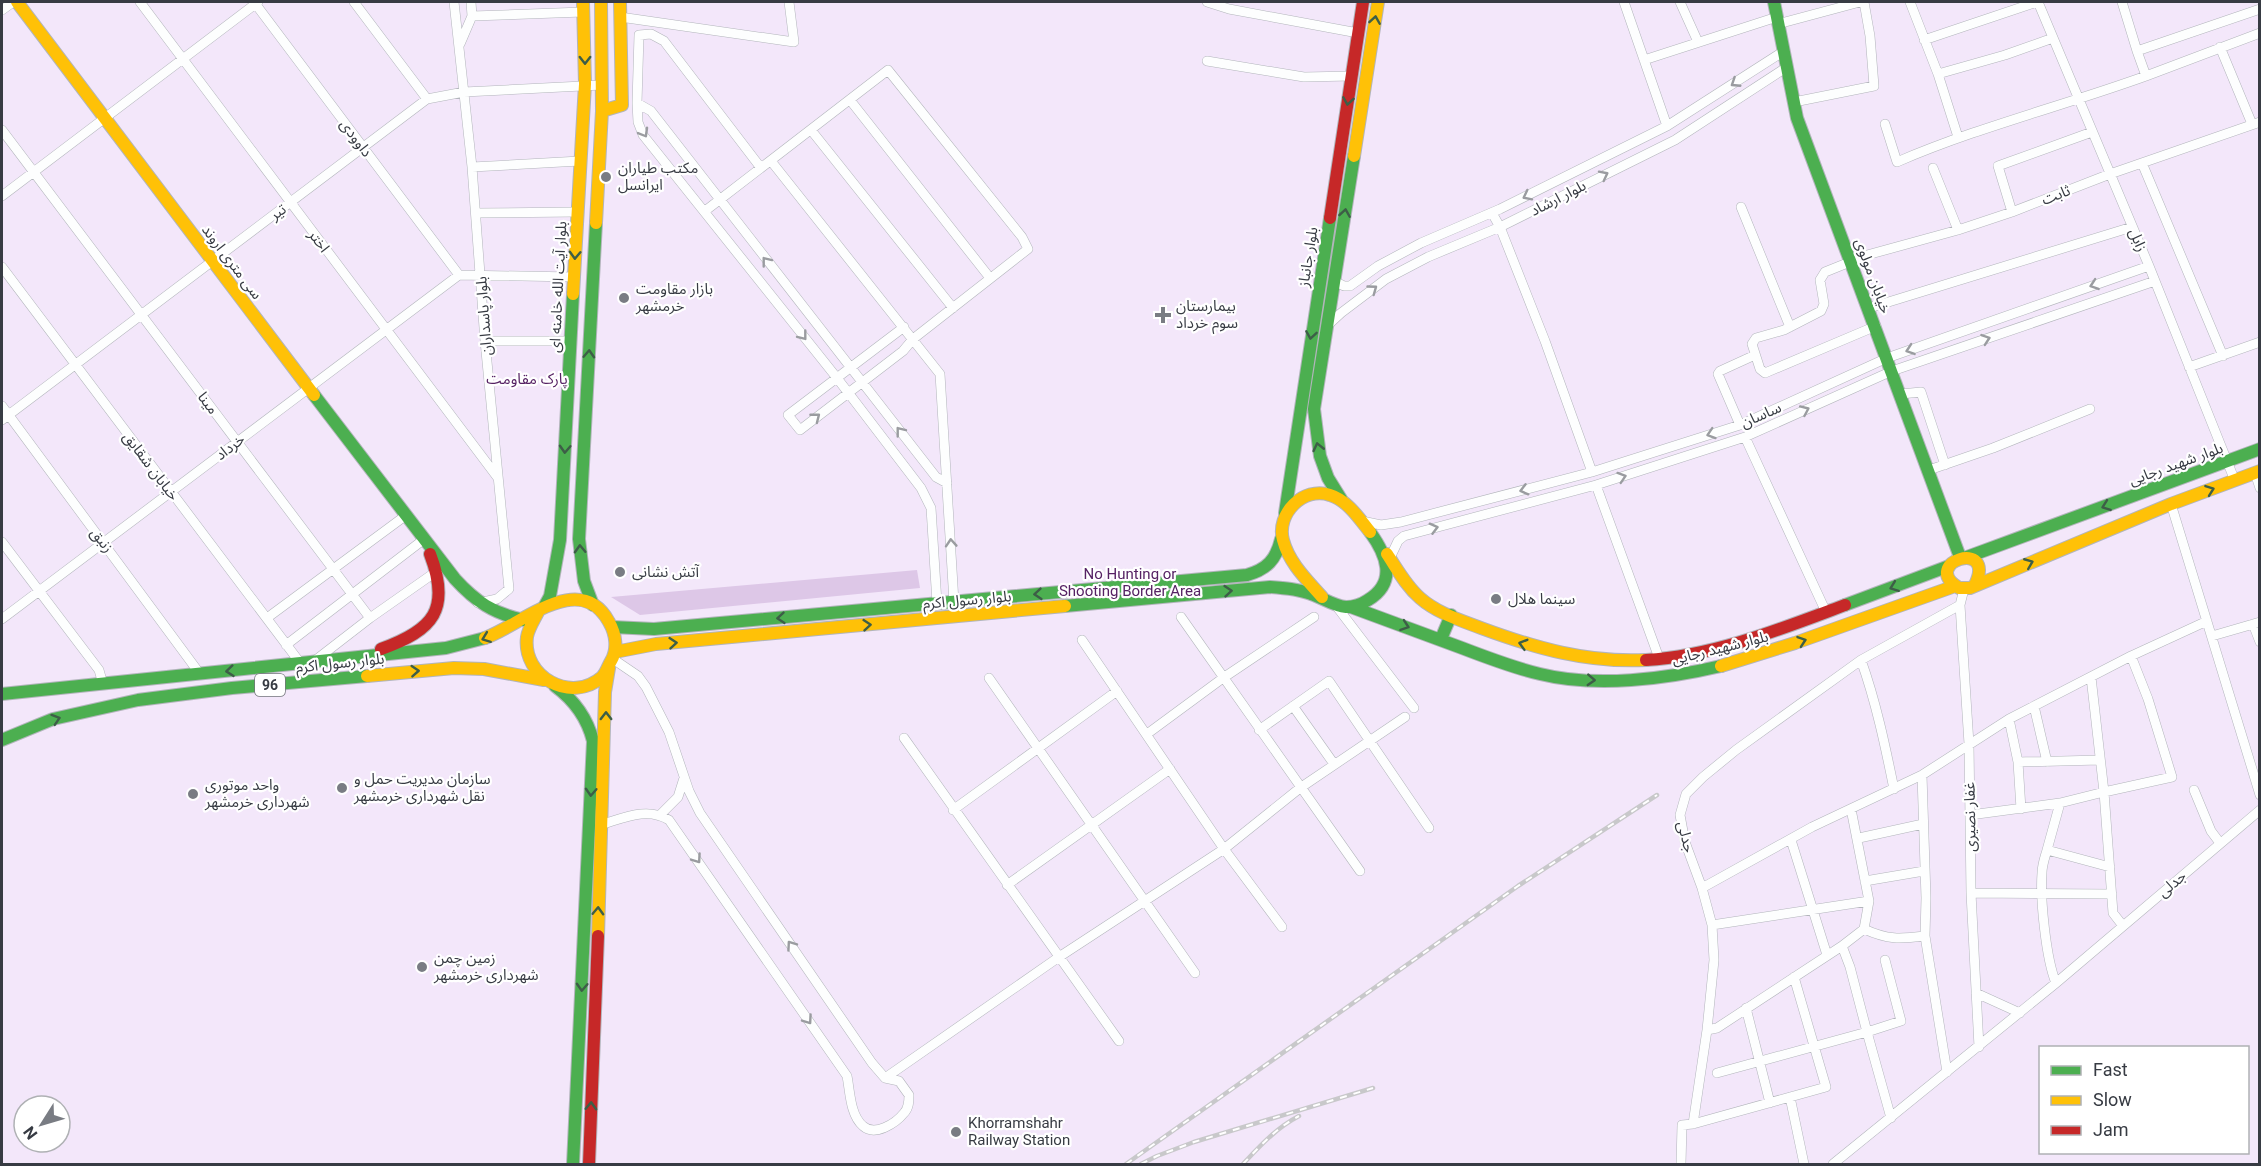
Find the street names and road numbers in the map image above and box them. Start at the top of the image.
street label: داوودی [336,116,376,160]
street label: بلوار ارشاد [1527,176,1589,220]
street label: ثابت [2039,181,2073,209]
street label: تیر [265,200,290,225]
street label: سی متری اروند [198,221,266,303]
street label: بلوار آیت الله خامنه ای [546,221,570,353]
street label: اختر [304,225,333,256]
street label: بلوار جانباز [1294,226,1322,289]
street label: زابل [2125,226,2151,254]
street label: خیابان مولوی [1851,236,1895,316]
street label: بلوار پاسداران [472,276,497,356]
street label: مینا [194,388,222,418]
street label: ساسان [1738,398,1784,432]
street label: خیابان شقایق [119,428,183,505]
street label: خرداد [212,430,248,464]
street label: بلوار شهید رجایی [2127,439,2225,489]
street label: زنبق [86,524,117,557]
street label: بلوار رسول اکرم [922,587,1012,615]
street label: بلوار شهید رجایی [1670,627,1770,669]
street label: بلوار رسول اکرم [295,649,385,679]
road number: 96 [255,674,285,696]
street label: غفار نصیری [1960,782,1980,852]
street label: جدلی [1673,819,1699,855]
street label: جدلی [2154,867,2190,901]

